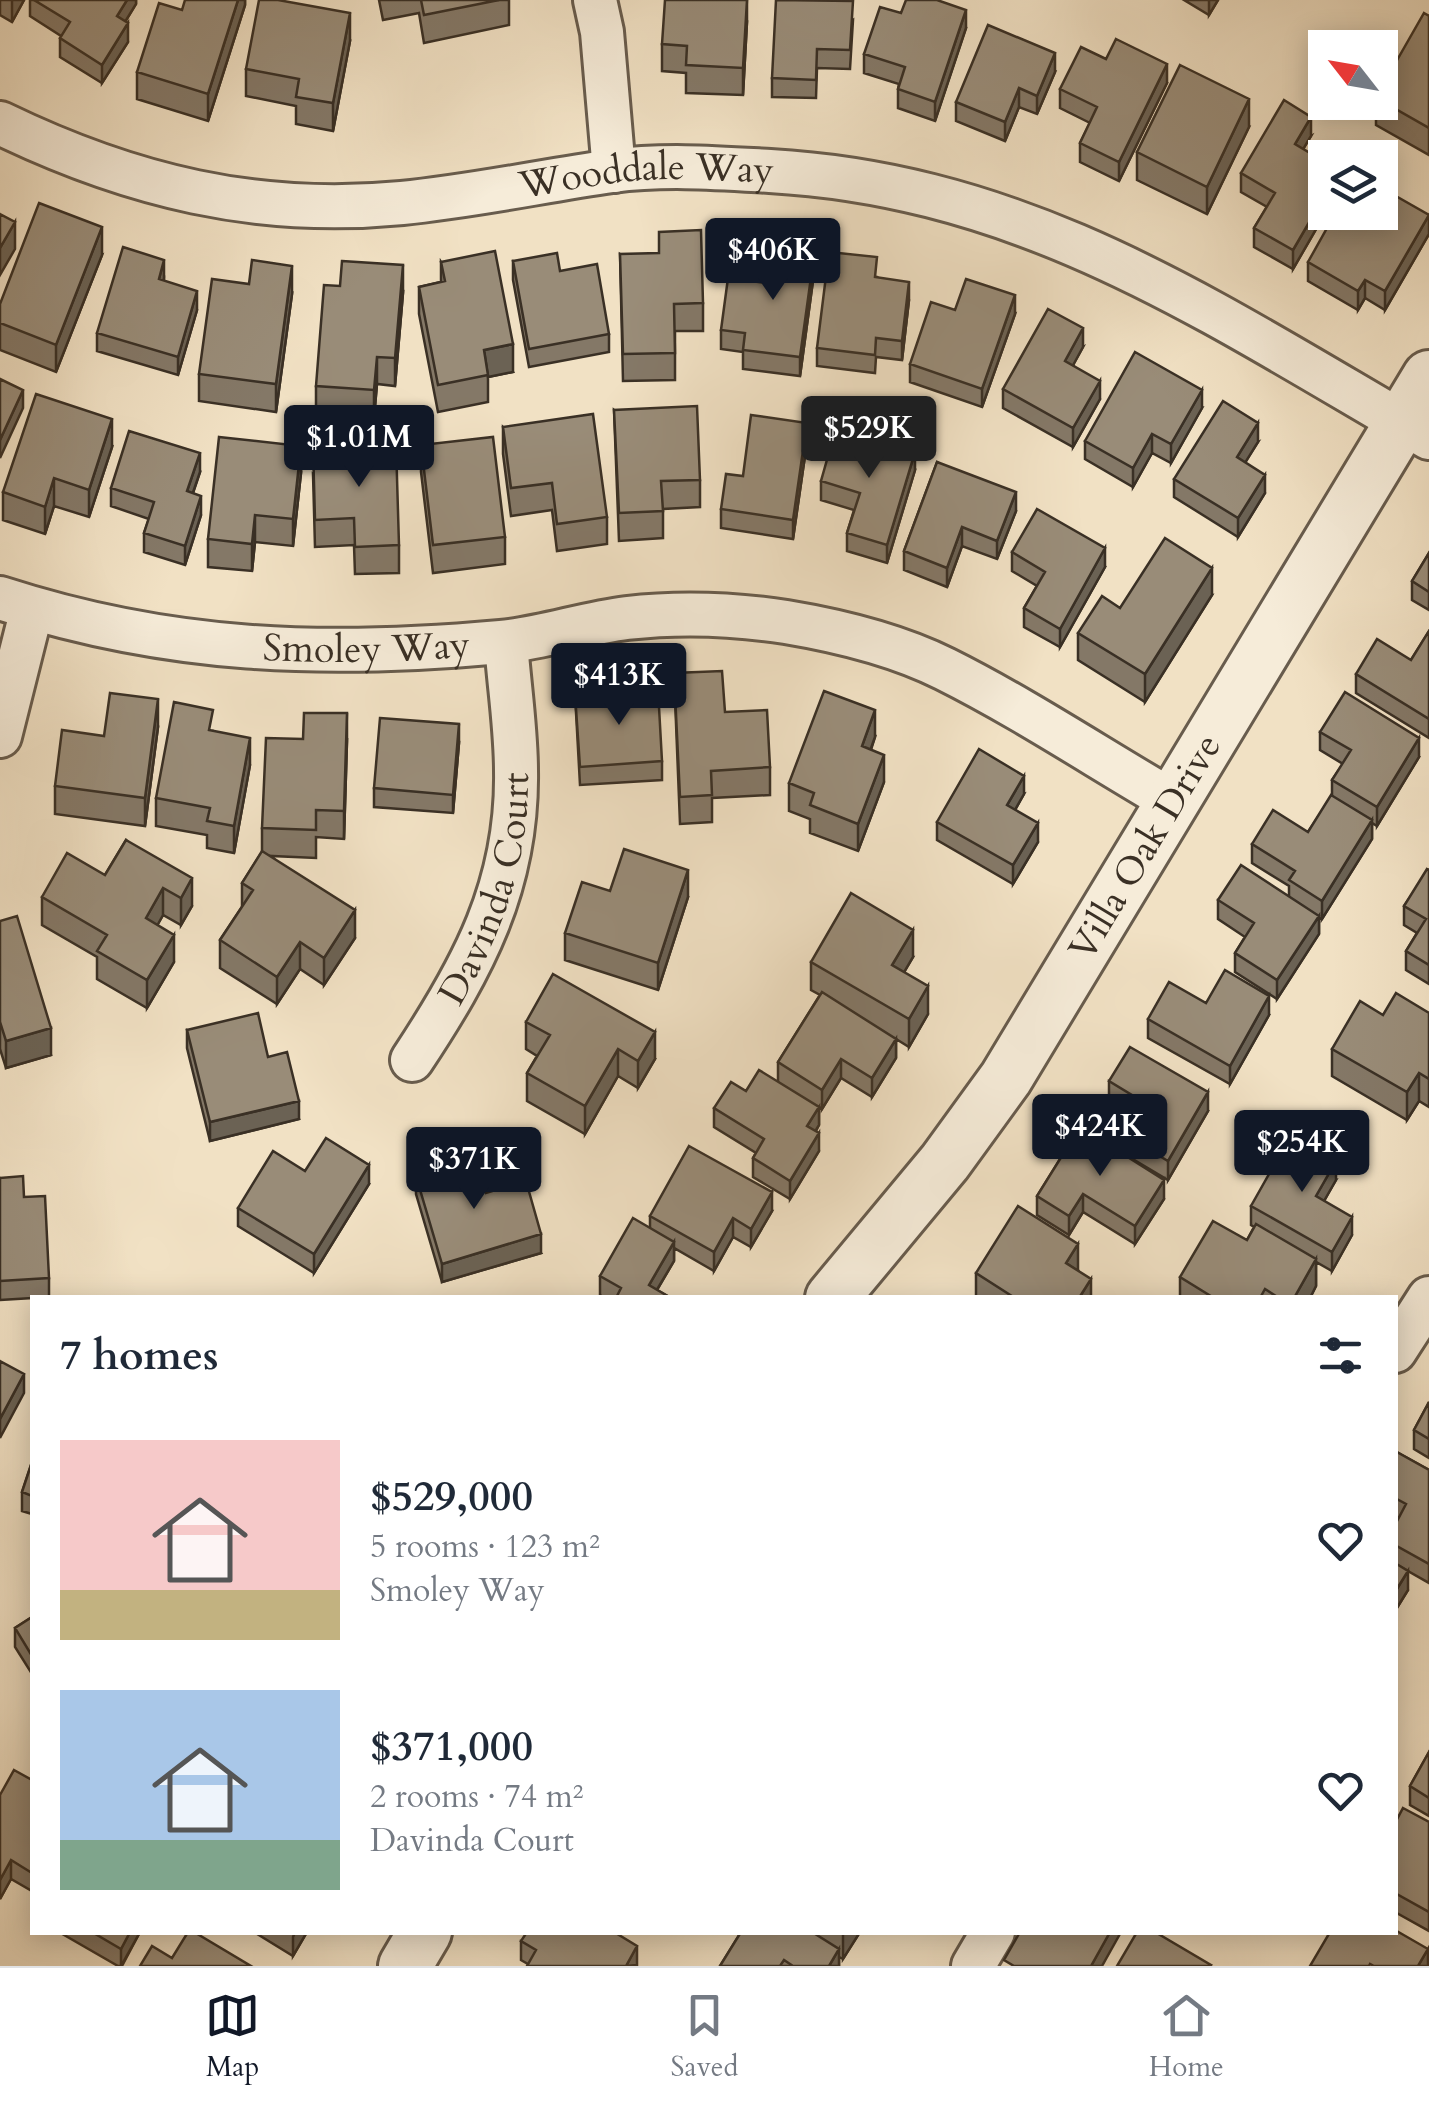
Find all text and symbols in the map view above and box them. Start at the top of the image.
north arrow [1308,30,1398,120]
map controls [1308,30,1398,230]
button: layers [1308,140,1398,230]
street label: Wooddale Way [514,141,775,212]
pin: $406K [703,218,843,303]
text: $406K [727,228,819,272]
pin: $529K [799,396,939,481]
pin: $1.01M [278,405,440,490]
text: $529K [823,406,915,450]
text: $1.01M [306,415,412,459]
street label: Smoley Way [262,619,472,676]
pin: $413K [549,643,689,728]
text: $413K [573,653,665,697]
street label: Villa Oak Drive [1057,724,1234,971]
street label: Davinda Court [426,773,542,1014]
pin: $424K [1030,1094,1170,1179]
text: $424K [1054,1104,1146,1148]
pin: $254K [1232,1110,1372,1195]
text: $254K [1256,1120,1348,1164]
pin: $371K [404,1127,544,1212]
text: $371K [428,1137,520,1181]
text: 7 homes [60,1327,218,1384]
icon: filters [1313,1328,1368,1383]
text: $529,000 [370,1468,533,1525]
icon: home [140,1480,260,1600]
icon: heart [1313,1513,1368,1568]
text: 5 rooms · 123 m² [370,1525,600,1569]
text: Smoley Way [370,1569,545,1613]
text: $371,000 [370,1718,533,1775]
icon: home [140,1730,260,1850]
icon: heart [1313,1763,1368,1818]
text: 2 rooms · 74 m² [370,1775,583,1819]
text: Davinda Court [370,1819,574,1863]
tab: Map [205,1988,260,2086]
tab: Saved [671,1988,738,2086]
tab: Home [1149,1988,1224,2086]

